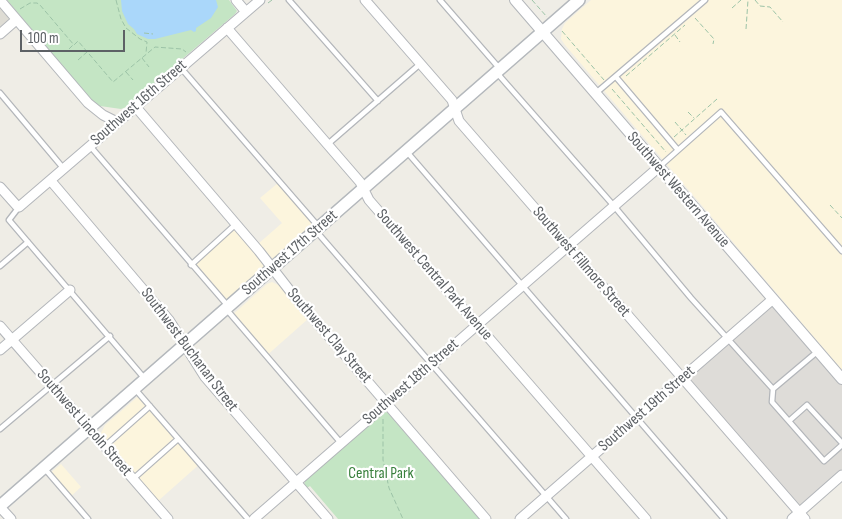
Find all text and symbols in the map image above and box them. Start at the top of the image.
scale bar [22,20,128,52]
text: 100 m [28,29,59,48]
street label: Southwest 16th Street [87,56,191,150]
street label: Southwest Western Avenue [623,128,733,252]
street label: Southwest Fillmore Street [528,203,634,321]
street label: Southwest 17th Street [238,206,342,300]
street label: Southwest Central Park Avenue [372,206,496,344]
street label: Southwest Buchanan Street [136,284,242,416]
street label: Southwest Clay Street [282,285,376,387]
street label: Southwest 18th Street [359,335,463,429]
street label: Southwest 19th Street [595,362,699,456]
street label: Southwest Lincoln Street [32,366,136,480]
park label: Central Park [348,464,414,484]

